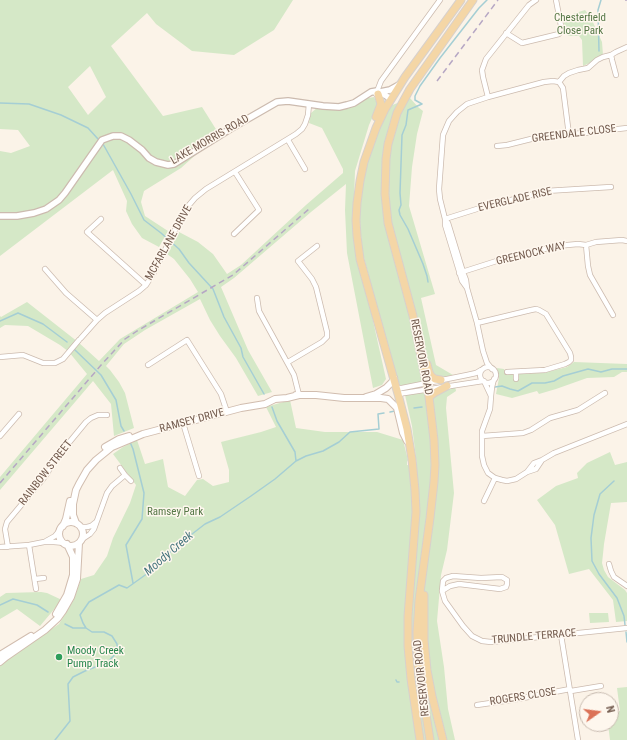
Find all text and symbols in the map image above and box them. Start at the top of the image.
park label: Chesterfield Close Park [554,11,606,37]
street label: LAKE MORRIS ROAD [169,112,251,168]
street label: GREENDALE CLOSE [531,122,617,146]
street label: EVERGLADE RISE [477,185,553,215]
street label: MCFARLANE DRIVE [143,203,195,283]
street label: GREENOCK WAY [495,240,567,268]
street label: RESERVOIR ROAD [407,318,435,396]
street label: RAMSEY DRIVE [158,406,226,436]
street label: RAINBOW STREET [16,438,76,508]
park label: Ramsey Park [147,505,203,519]
water label: Moody Creek [142,529,196,579]
street label: TRUNDLE TERRACE [491,627,577,647]
street label: RESERVOIR ROAD [411,639,433,717]
place label: Moody Creek Pump Track [67,644,124,670]
marker: Moody Creek Pump Track [54,652,64,662]
street label: ROGERS CLOSE [489,685,557,709]
north arrow [579,692,619,732]
text: N [603,704,617,714]

